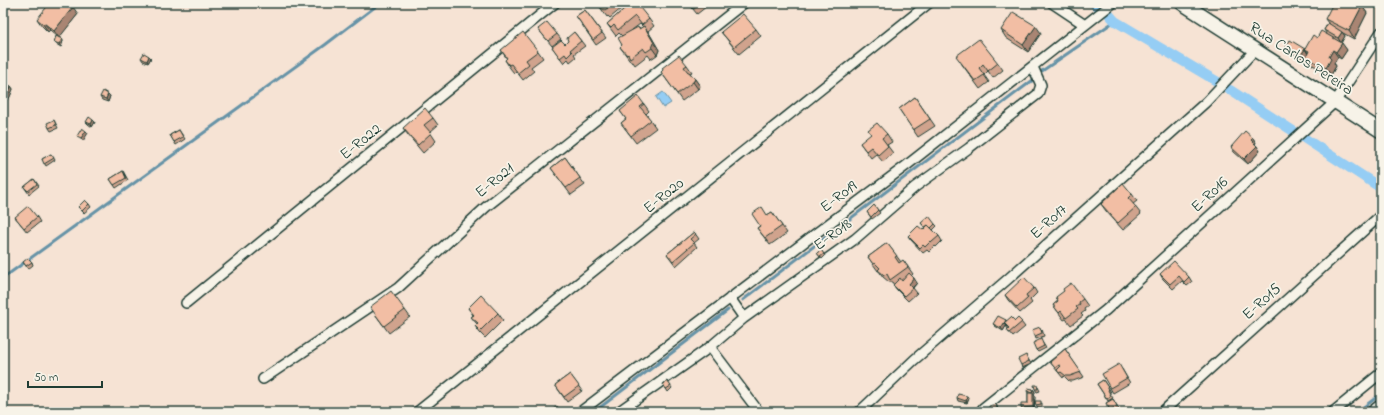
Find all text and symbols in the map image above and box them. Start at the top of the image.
street label: Rua Carlos Pereira [1244,16,1358,102]
street label: E-R022 [335,118,387,166]
street label: E-R021 [470,158,520,204]
street label: E-R016 [1186,171,1234,219]
street label: E-R020 [638,172,690,220]
street label: E-R019 [815,175,863,219]
street label: E-R017 [1025,198,1073,245]
street label: E-R018 [809,213,857,257]
street label: E-R015 [1237,278,1287,326]
scale bar [28,363,102,389]
text: 50 m [34,369,58,387]

